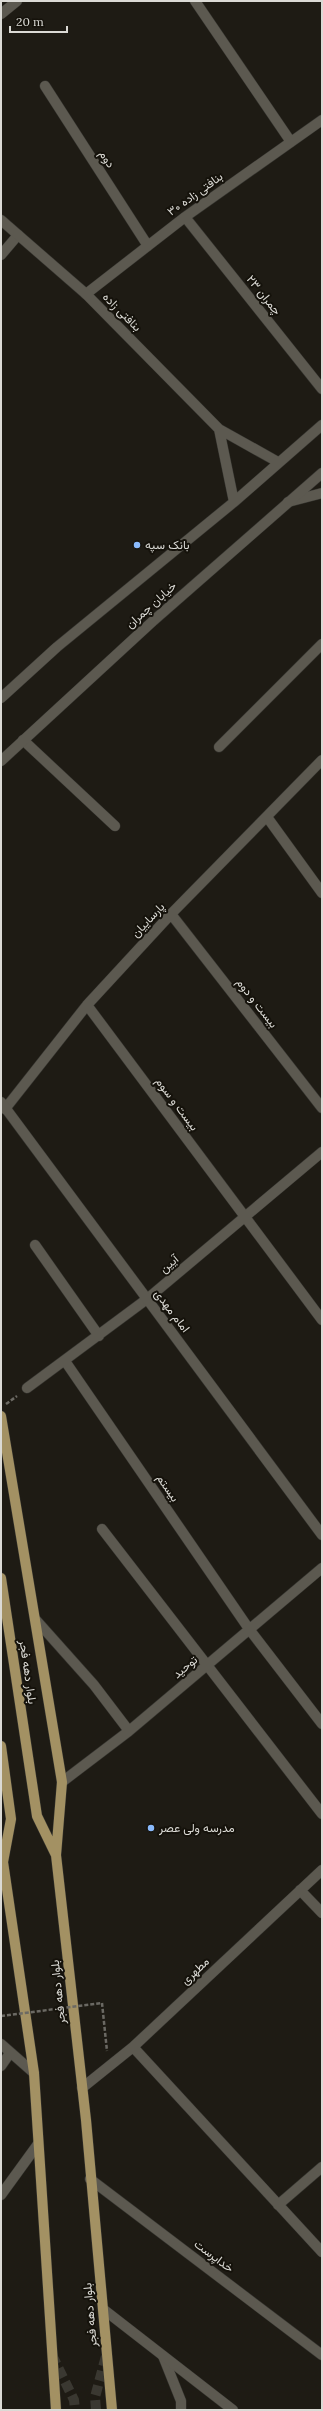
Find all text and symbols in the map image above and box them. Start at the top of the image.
scale bar [10,8,67,34]
text: 20 m [16,14,44,29]
street label: دوم [95,147,119,171]
street label: بنافتی زاده ۳۰ [164,168,226,220]
street label: چمران ۲۳ [243,272,285,318]
street label: بنافتی زاده [99,289,145,335]
place label: بانک سپه [145,537,190,553]
marker: بانک سپه [132,540,142,550]
street label: خیابان چمران [122,578,180,632]
street label: پارساییان [128,899,168,941]
street label: بیست و دوم [233,975,281,1031]
street label: بیست و سوم [152,1074,202,1134]
street label: آیین [156,1251,183,1277]
street label: امام مهدی [151,1286,193,1336]
street label: بیستم [153,1471,183,1505]
street label: بلوار دهه فجر [15,1638,40,1705]
street label: توحید [169,1652,201,1682]
place label: مدرسه ولی عصر [158,1820,235,1836]
marker: مدرسه ولی عصر [146,1823,156,1833]
street label: مطهری [177,1954,213,1988]
street label: بلوار دهه فجر [47,1959,69,2026]
street label: خداپرست [191,2236,237,2276]
street label: بلوار دهه فجر [79,2282,101,2349]

